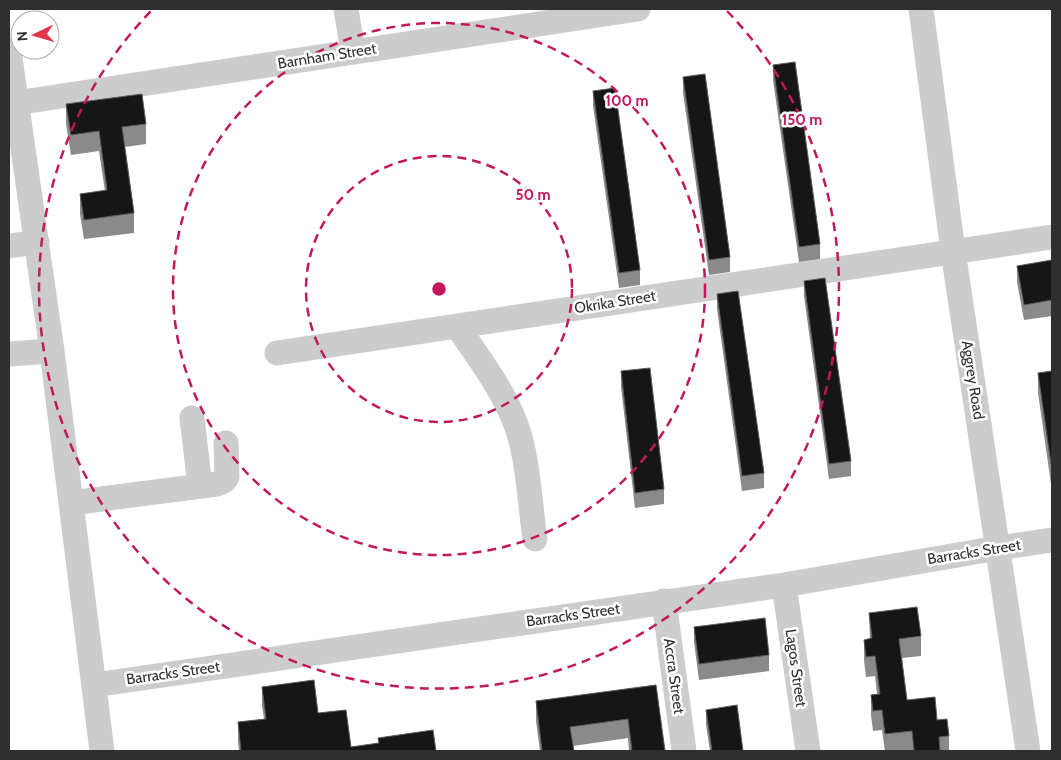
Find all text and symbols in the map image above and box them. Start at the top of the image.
north arrow [10,10,60,60]
text: N [13,30,31,42]
street label: Barnham Street [276,39,378,73]
text: 100 m [605,92,649,110]
text: 150 m [782,111,822,129]
text: 50 m [515,186,551,204]
centre of rings [430,280,448,298]
street label: Okrika Street [573,287,657,317]
street label: Aggrey Road [958,339,988,421]
street label: Barracks Street [926,536,1022,568]
street label: Barracks Street [525,600,621,630]
street label: Lagos Street [782,628,810,708]
street label: Accra Street [660,637,688,715]
street label: Barracks Street [125,658,221,688]

